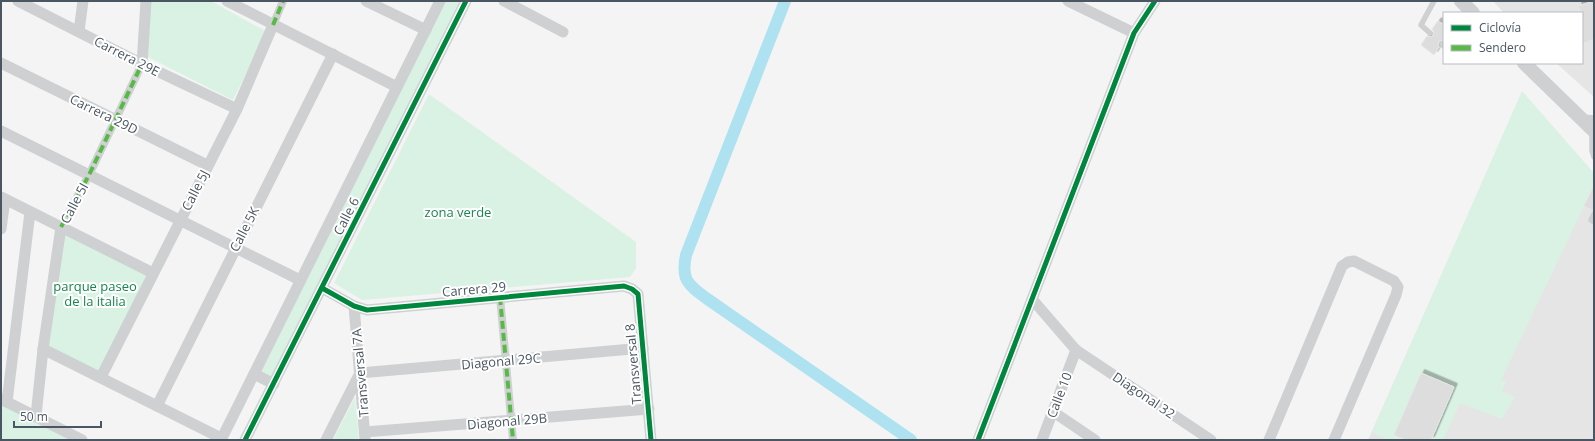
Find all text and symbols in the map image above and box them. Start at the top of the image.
legend [1443,12,1583,64]
text: Ciclovía [1479,19,1521,36]
street label: Carrera 29E [91,32,163,80]
text: Sendero [1479,39,1526,56]
street label: Carrera 29D [67,90,141,138]
street label: Calle 5J [177,166,213,214]
street label: Calle 5I [56,179,92,227]
street label: Calle 6 [329,194,363,238]
street label: Calle 5K [225,203,263,254]
park label: zona verde [425,203,491,221]
park label: parque paseo de la italia [53,277,137,310]
street label: Carrera 29 [441,277,507,301]
street label: Transversal 8 [621,323,645,405]
street label: Transversal 7A [347,327,373,418]
street label: Diagonal 29C [461,349,541,373]
street label: Diagonal 32 [1109,368,1179,422]
street label: Calle 10 [1042,370,1076,420]
scale bar [14,403,101,429]
text: 50 m [20,408,48,425]
street label: Diagonal 29B [466,409,548,433]

